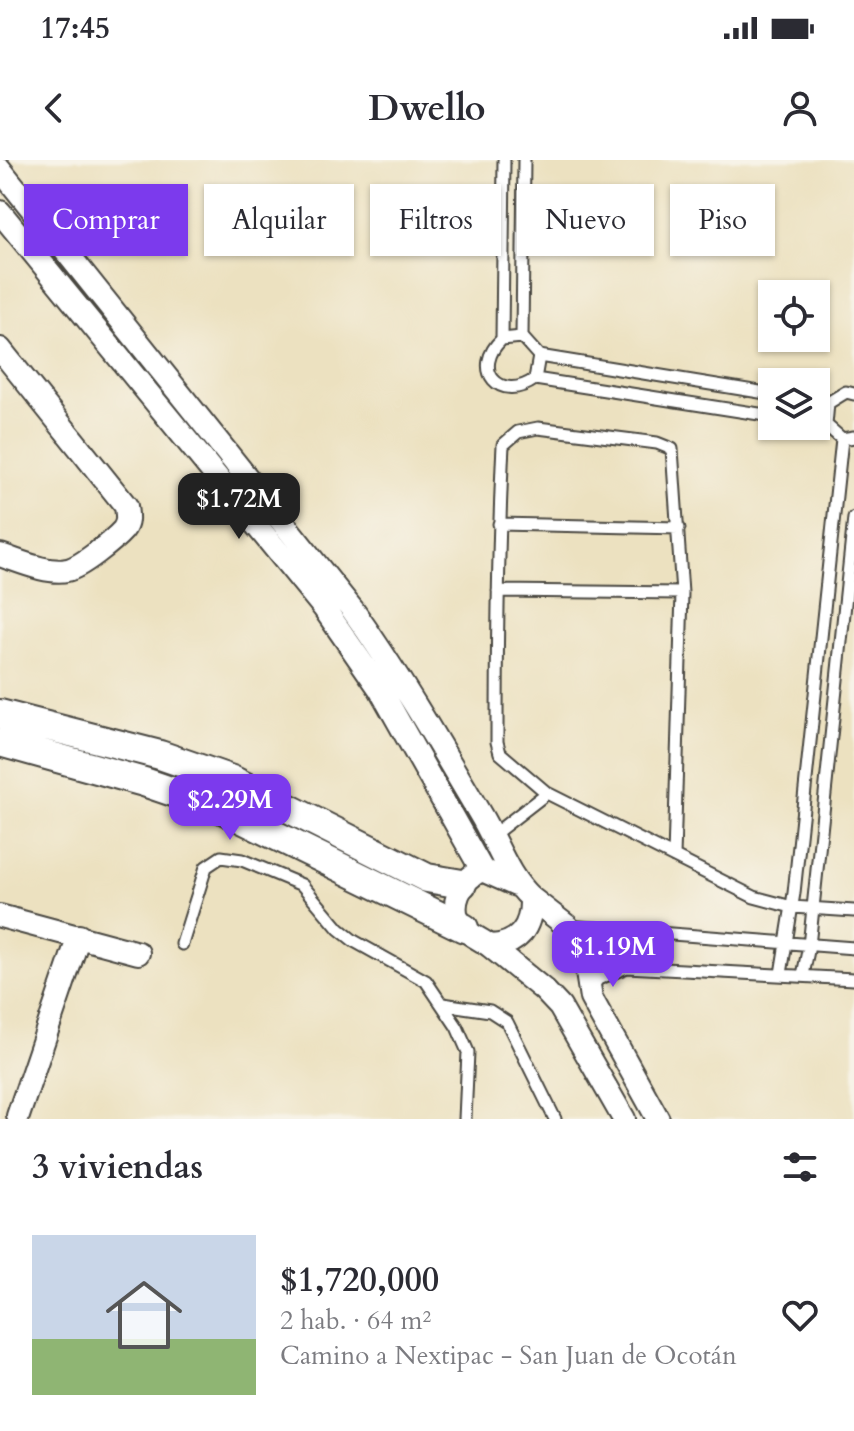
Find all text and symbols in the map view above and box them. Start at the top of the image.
text: 17:45 [40,8,110,49]
text: Dwello [368,84,486,133]
icon: back [32,86,76,130]
icon: person [778,86,822,130]
chip: Comprar [24,184,188,256]
chip: Alquilar [204,184,354,256]
chip: Filtros [370,184,501,256]
chip: Nuevo [517,184,654,256]
chip: Piso [670,184,775,256]
map controls [758,280,830,440]
button: locate [758,280,830,352]
button: layers [758,368,830,440]
pin: $1.72M [174,473,304,541]
text: $1.72M [196,481,282,516]
pin: $2.29M [165,774,295,842]
text: $2.29M [187,782,273,817]
pin: $1.19M [548,921,678,989]
text: $1.19M [570,929,656,964]
text: 3 viviendas [32,1144,203,1190]
icon: filters [778,1145,822,1189]
text: $1,720,000 [280,1257,439,1303]
icon: home [96,1267,192,1363]
icon: heart [778,1293,822,1337]
text: 2 hab. · 64 m² [280,1303,431,1338]
text: Camino a Nextipac - San Juan de Ocotán [280,1338,737,1373]

